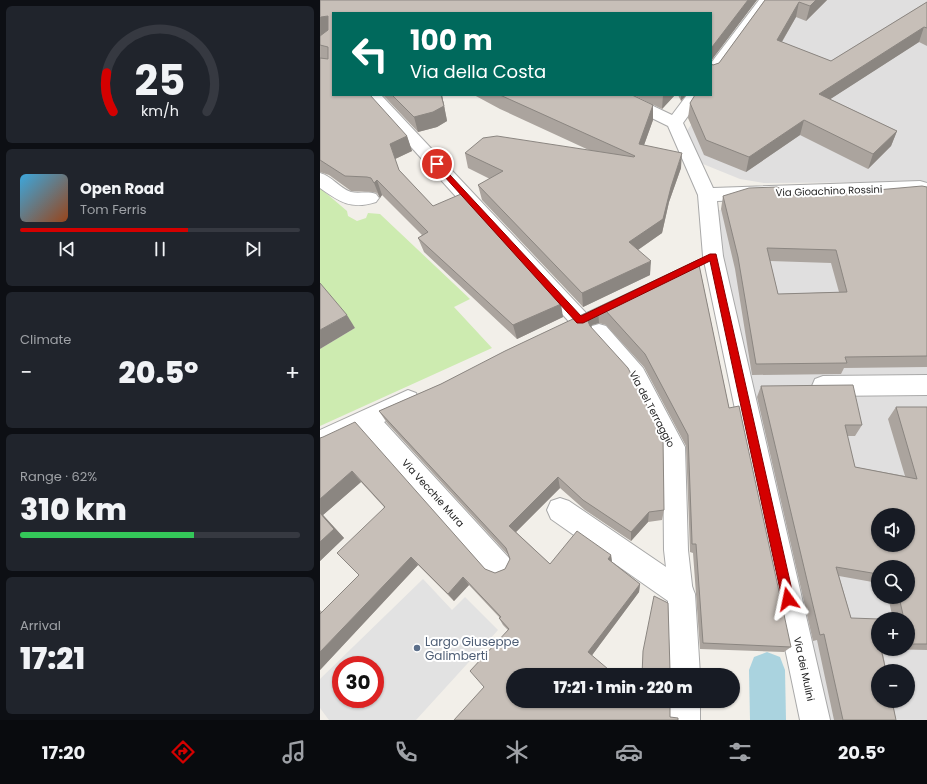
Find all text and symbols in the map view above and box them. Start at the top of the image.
text: 100 m [410,21,493,60]
icon: left [344,28,396,80]
text: 25 [135,51,185,110]
text: Via della Costa [410,59,546,84]
text: km/h [141,101,179,121]
pin [420,147,454,181]
icon: arrive [426,153,448,175]
text: Open Road [80,178,164,199]
street label: Via Gioachino Rossini [775,182,883,200]
text: Tom Ferris [80,200,147,219]
icon: previous [56,238,78,260]
icon: pause [149,238,171,260]
icon: next [242,238,264,260]
text: Climate [20,330,71,349]
text: 20.5° [119,351,198,394]
text: − [20,357,32,388]
text: + [285,357,300,388]
street label: Via del Terraggio [625,368,679,450]
street label: Via Vecchie Mura [398,456,468,530]
text: Range · 62% [20,467,97,486]
text: 310 km [20,488,127,531]
map controls [871,508,915,708]
button: sound [871,508,915,552]
button: search [871,560,915,604]
position arrow [767,578,809,620]
button: + [871,612,915,656]
text: Arrival [20,616,61,635]
place label: Largo Giuseppe Galimberti [425,633,519,664]
street label: Via dei Mulini [790,635,818,703]
text: 17:21 [20,637,85,680]
marker: Largo Giuseppe Galimberti [412,643,422,653]
speed limit sign: 30 [332,656,384,708]
button: − [871,664,915,708]
text: 17:21 · 1 min · 220 m [553,677,693,698]
icon: directions [169,738,197,766]
icon: music [280,738,308,766]
icon: phone [392,738,420,766]
icon: climate [503,738,531,766]
icon: car [615,738,643,766]
icon: filters [726,738,754,766]
text: 17:20 [42,740,85,765]
text: 20.5° [838,740,885,765]

